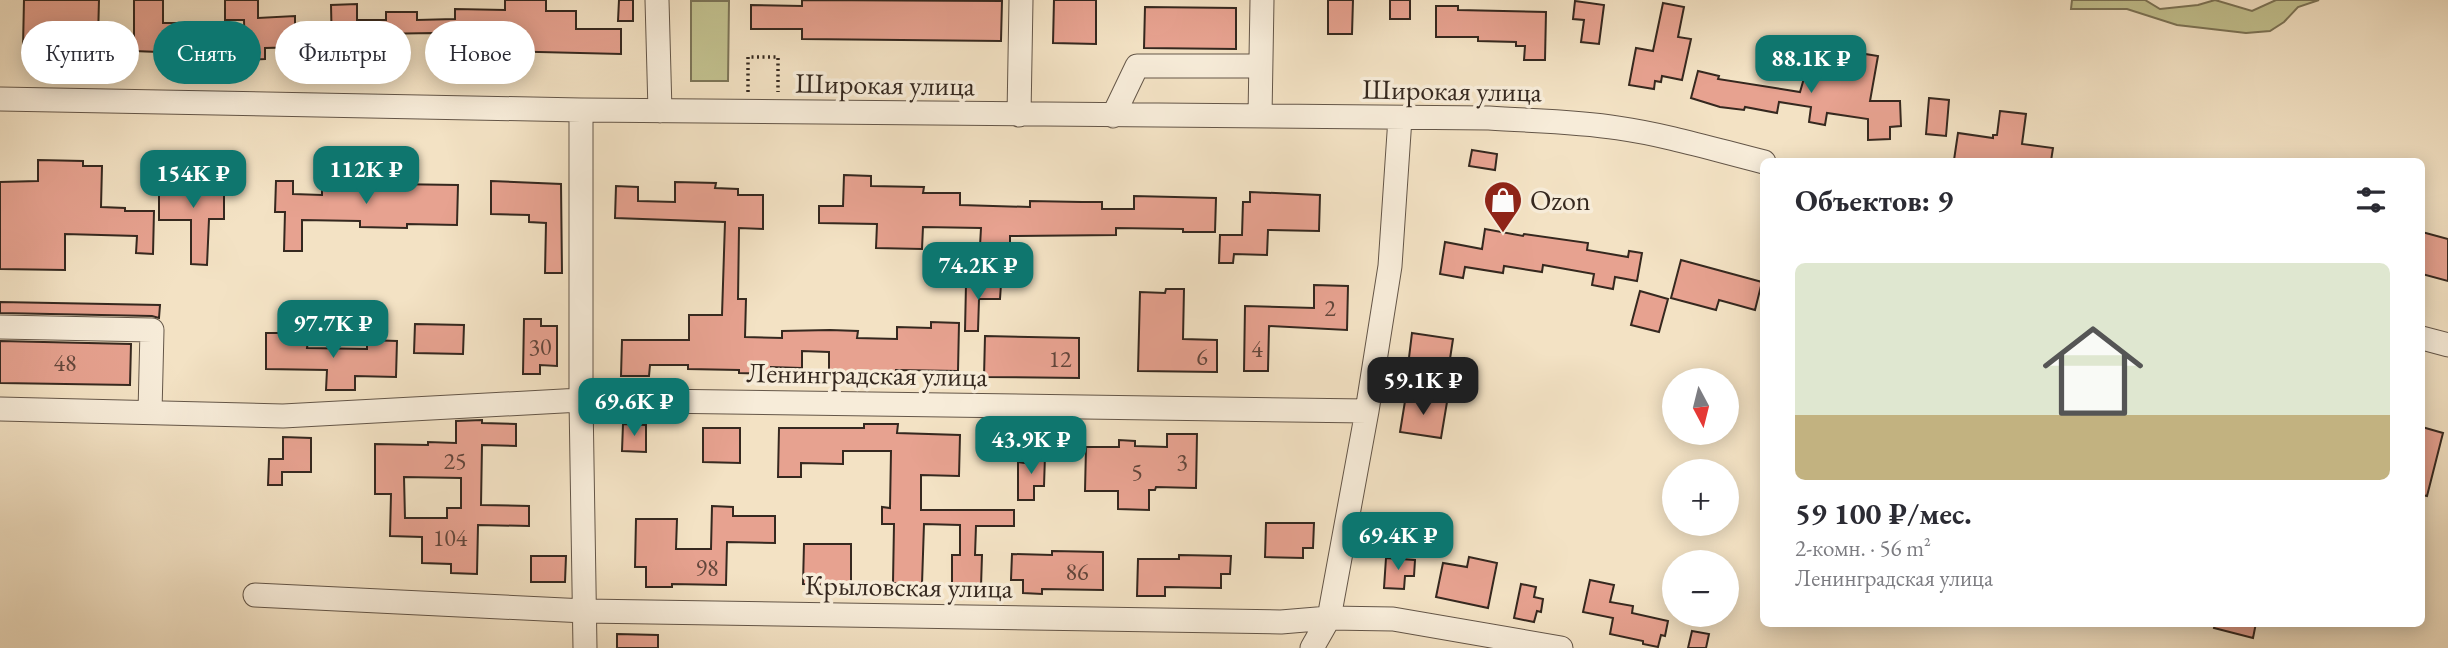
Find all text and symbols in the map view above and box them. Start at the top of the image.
chip: Купить [21,21,139,84]
chip: Снять [153,21,261,84]
chip: Фильтры [275,21,411,84]
chip: Новое [425,21,535,84]
pin: 88.1K ₽ [1746,36,1876,95]
text: 88.1K ₽ [1771,43,1851,73]
street label: Широкая улица [795,64,976,104]
street label: Широкая улица [1362,70,1543,110]
pin: 112K ₽ [309,146,423,206]
pin: 154K ₽ [136,150,250,210]
text: 112K ₽ [329,154,403,184]
text: 154K ₽ [156,158,230,188]
shop icon: Ozon [1482,179,1524,234]
text: Объектов: 9 [1795,181,1953,220]
icon: filters [2352,181,2390,219]
place label: Ozon [1530,182,1591,218]
pin: 74.2K ₽ [913,243,1043,302]
text: 74.2K ₽ [938,250,1018,280]
house number: 2 [1324,292,1336,323]
pin: 97.7K ₽ [268,300,398,360]
text: 97.7K ₽ [293,308,373,338]
icon: home [2030,308,2156,434]
house number: 30 [528,331,552,362]
house number: 4 [1251,333,1263,364]
house number: 6 [1196,341,1208,372]
house number: 12 [1048,343,1072,374]
house number: 48 [53,347,77,378]
street label: Ленинградская улица [746,354,989,394]
pin: 59.1K ₽ [1358,358,1488,417]
text: 59.1K ₽ [1383,365,1463,395]
north arrow [1662,368,1740,444]
map controls [1662,368,1739,627]
pin: 69.6K ₽ [569,378,699,438]
text: 69.6K ₽ [594,386,674,416]
pin: 43.9K ₽ [966,416,1096,476]
text: 43.9K ₽ [991,424,1071,454]
house number: 25 [443,445,467,476]
house number: 3 [1176,446,1188,477]
house number: 5 [1131,456,1143,487]
button: + [1662,459,1739,536]
text: 59 100 ₽/мес. [1795,494,1972,533]
pin: 69.4K ₽ [1333,512,1463,572]
text: 69.4K ₽ [1358,520,1438,550]
house number: 104 [433,522,468,553]
text: 2-комн. · 56 m² [1795,533,1931,563]
button: − [1662,550,1739,627]
house number: 98 [695,552,719,583]
house number: 86 [1065,556,1089,587]
text: Ленинградская улица [1795,563,1993,593]
street label: Крыловская улица [805,566,1014,606]

